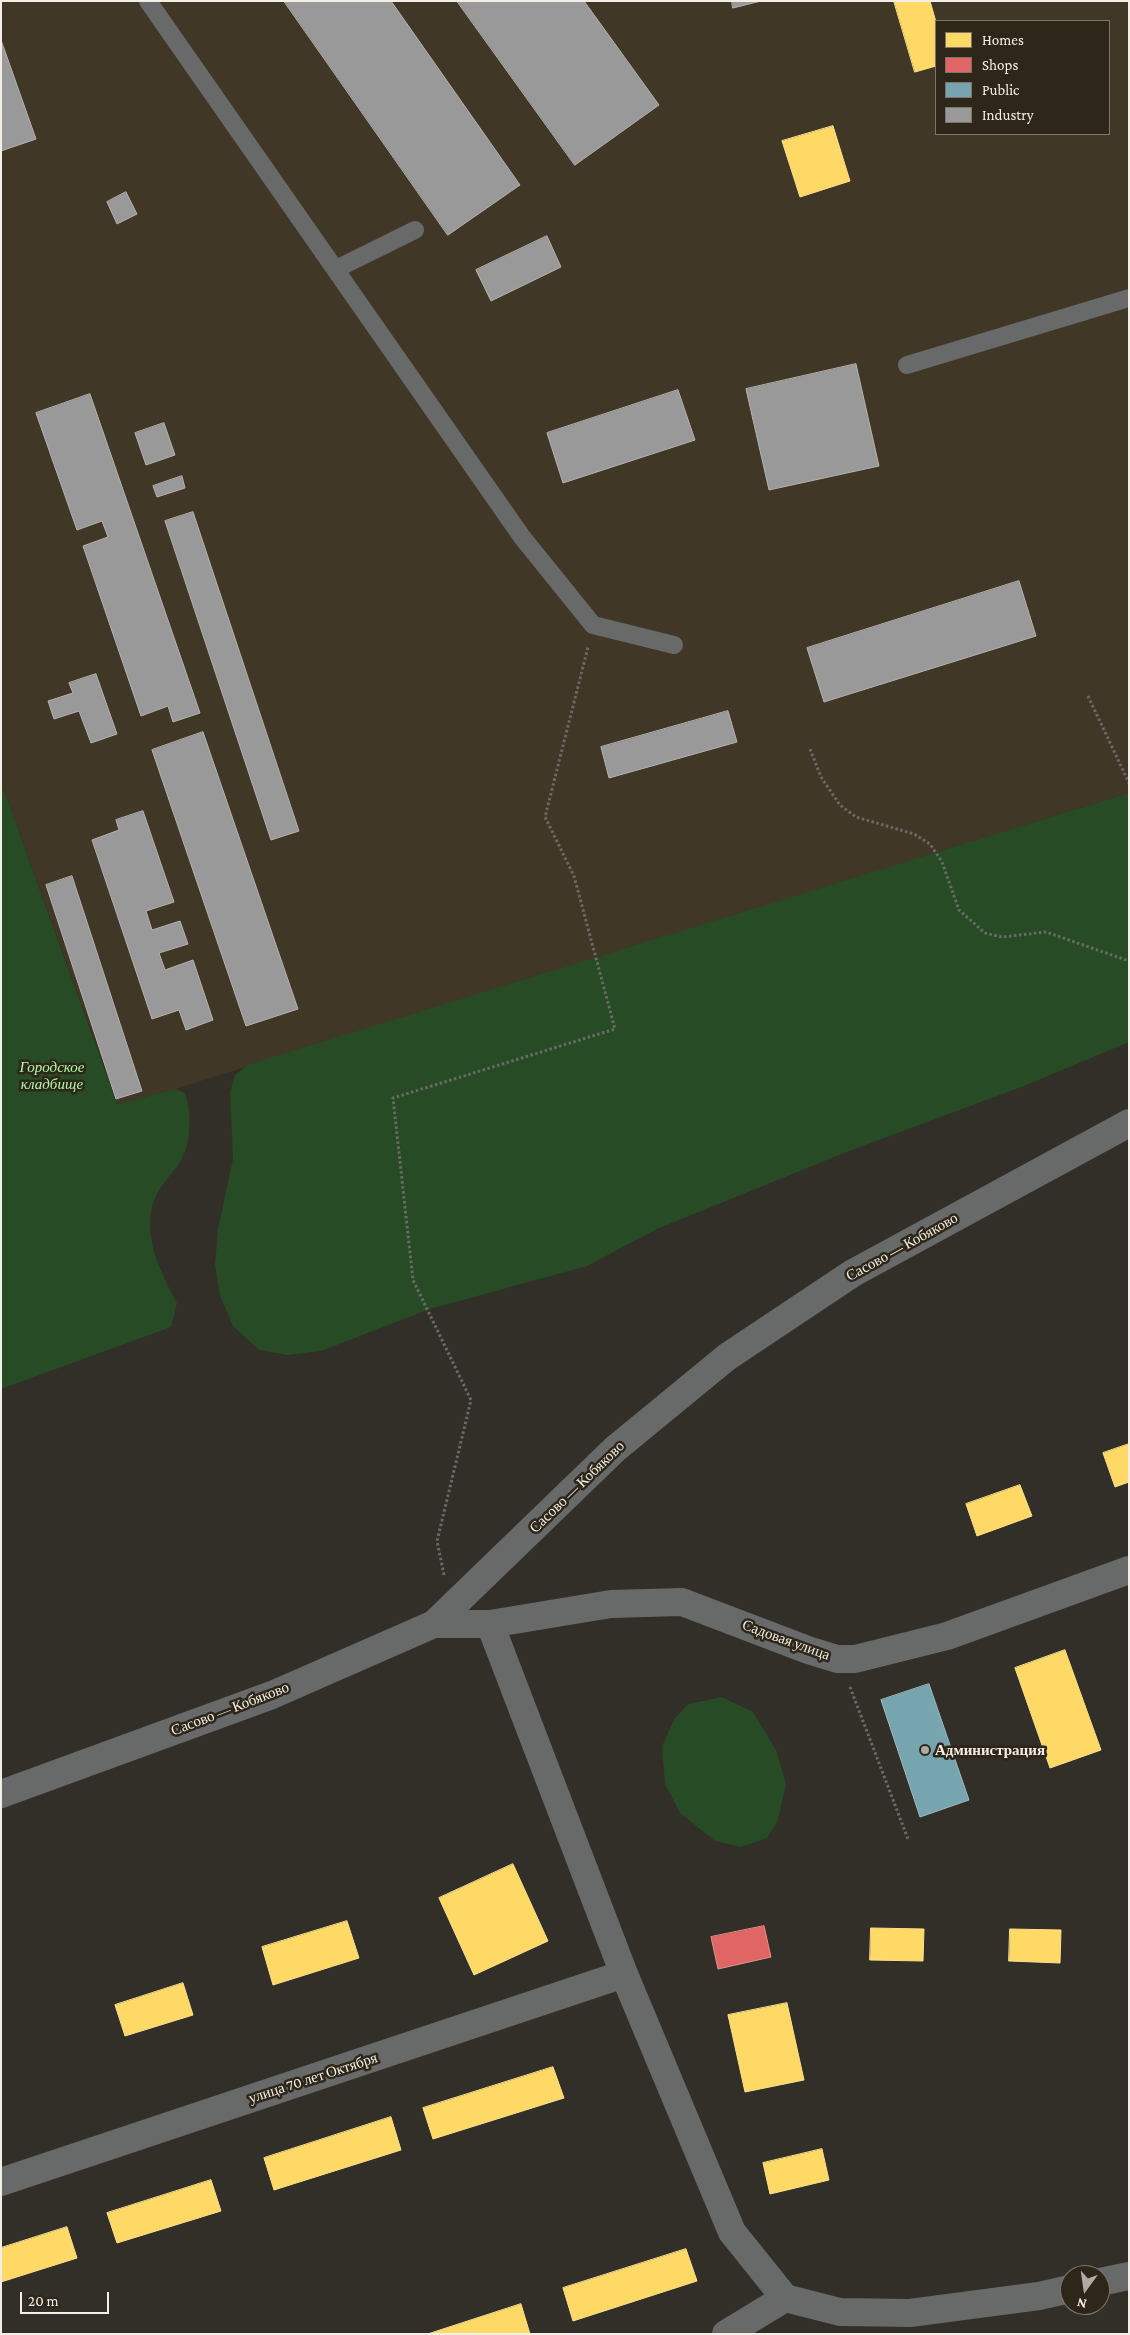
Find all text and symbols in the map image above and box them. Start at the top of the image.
legend [935,20,1110,135]
text: Homes [982,32,1024,48]
text: Shops [982,57,1018,73]
text: Public [982,82,1019,98]
text: Industry [982,107,1034,123]
park label: Городское кладбище [20,1058,84,1093]
street label: Сасово — Кобяково [843,1209,961,1285]
street label: Сасово — Кобяково [526,1437,628,1537]
street label: Садовая улица [740,1616,832,1664]
street label: Сасово — Кобяково [168,1678,292,1740]
place label: Администрация [935,1741,1045,1759]
marker: Администрация [919,1744,931,1756]
street label: улица 70 лет Октября [246,2049,380,2107]
north arrow [1060,2265,1110,2315]
scale bar [22,2282,111,2314]
text: 20 m [28,2293,59,2309]
text: N [1075,2295,1088,2313]

